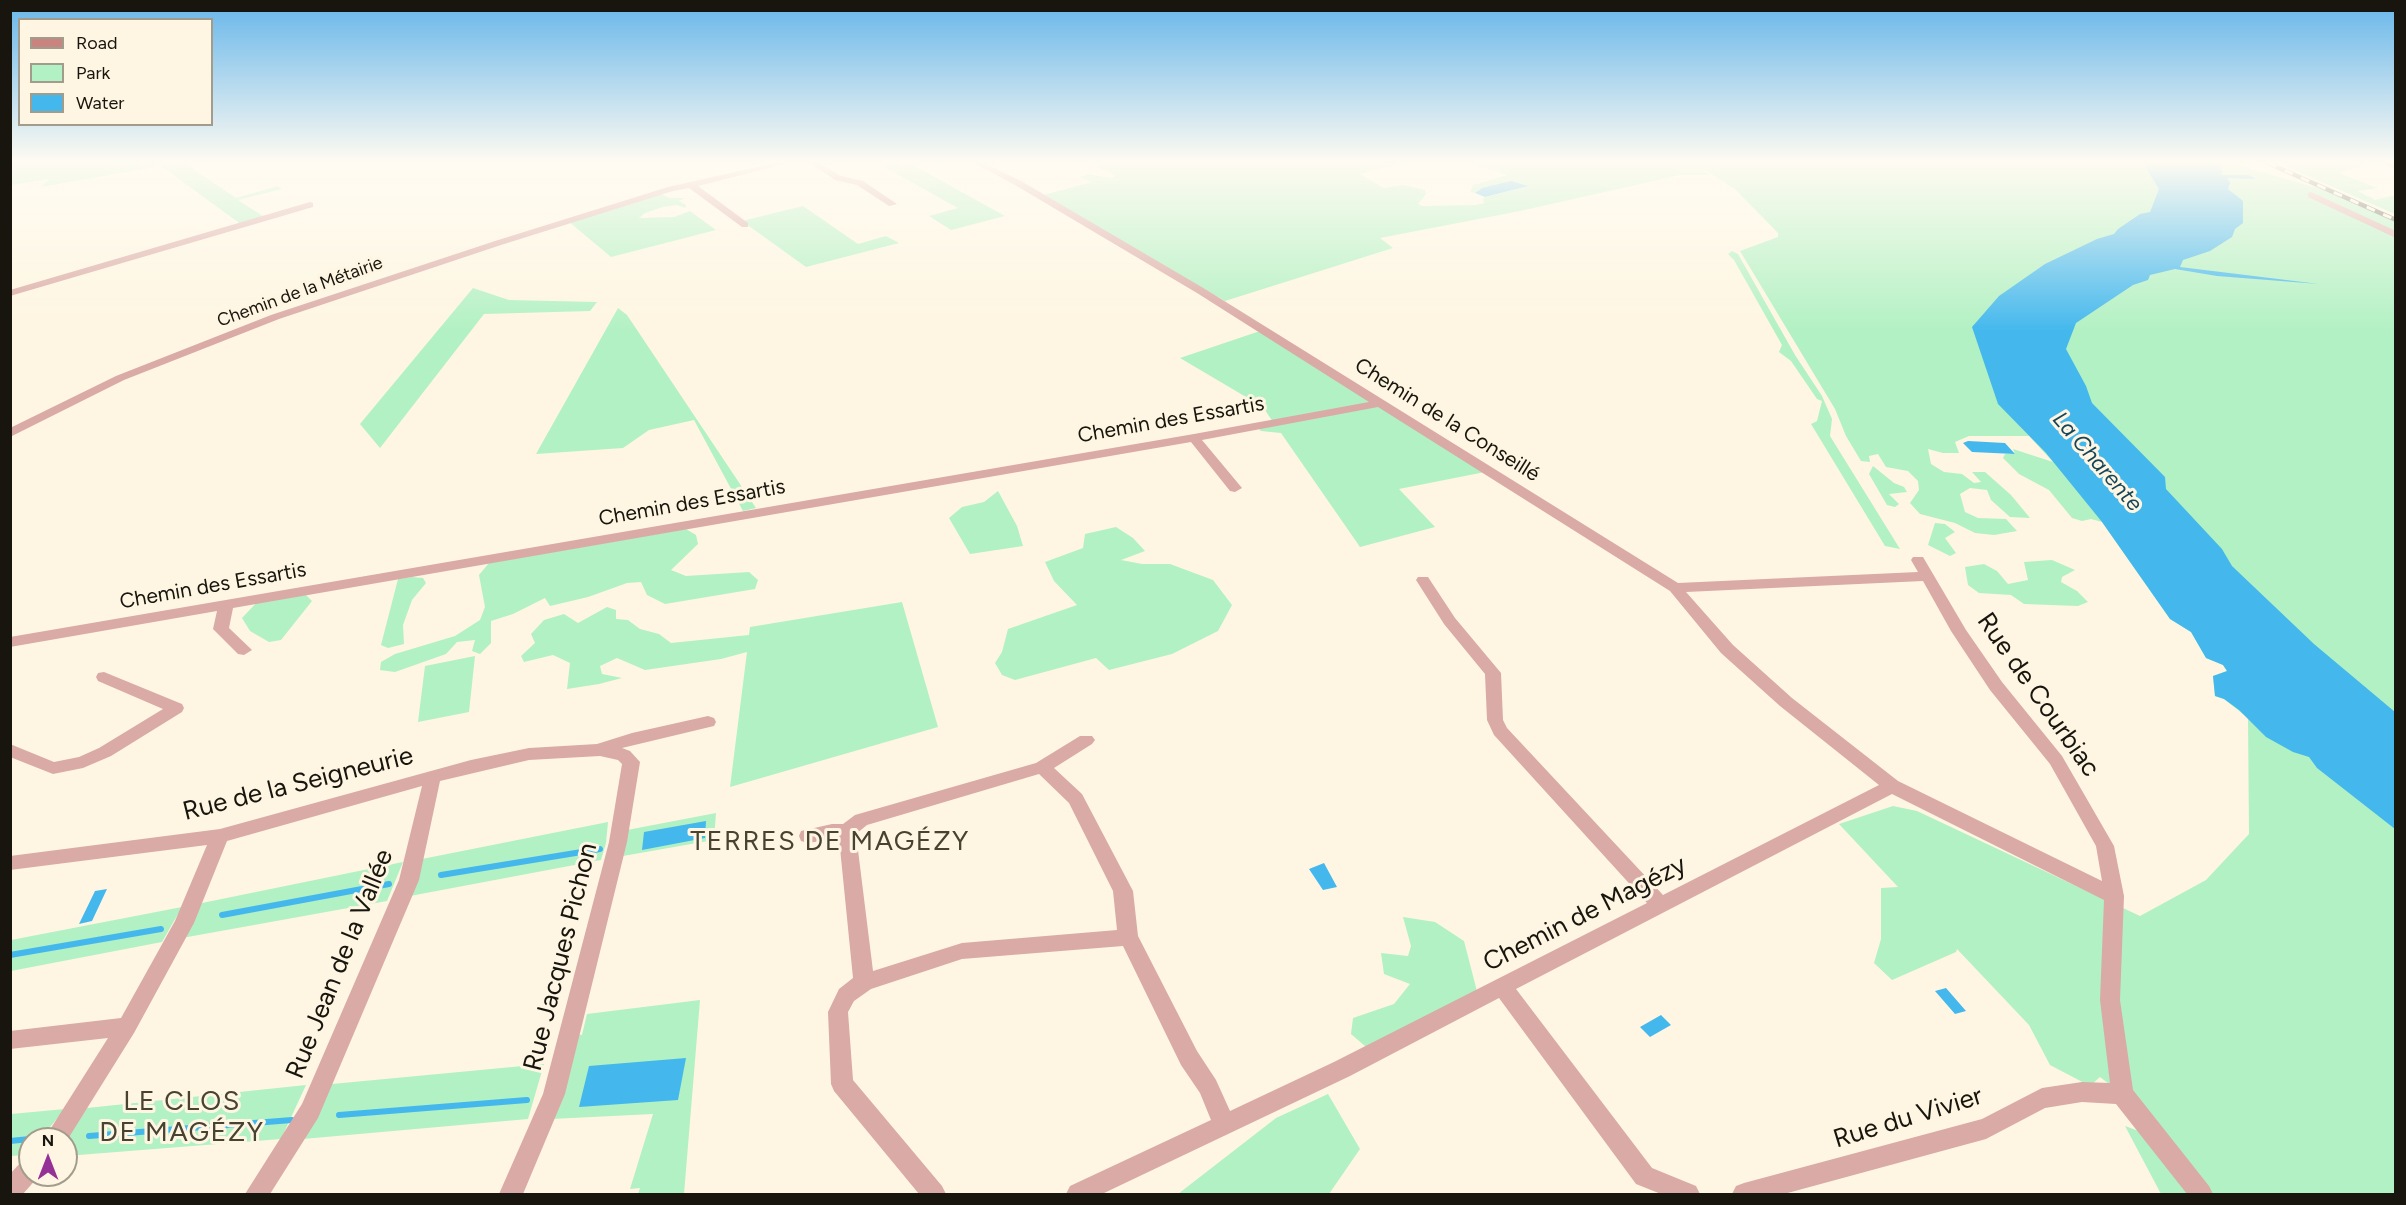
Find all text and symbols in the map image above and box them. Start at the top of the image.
legend [18,18,213,126]
text: Road [76,32,117,54]
text: Park [76,62,110,84]
text: Water [76,92,124,114]
street label: Chemin de la Métairie [214,252,386,332]
street label: Chemin de la Conseillé [1350,353,1544,487]
street label: Chemin des Essartis [1076,391,1266,449]
water label: La Charente [2047,407,2147,517]
street label: Chemin des Essartis [597,474,787,532]
street label: Chemin des Essartis [118,557,308,615]
street label: Rue de Courbiac [1970,607,2106,783]
street label: Rue de la Seigneurie [180,740,416,828]
district label: TERRES DE MAGÉZY [690,826,970,858]
street label: Rue Jacques Pichon [518,840,604,1074]
street label: Rue Jean de la Vallée [280,845,400,1083]
street label: Chemin de Magézy [1478,849,1692,979]
street label: Rue du Vivier [1830,1081,1986,1155]
district label: LE CLOS DE MAGÉZY [99,1086,265,1149]
north arrow [18,1127,78,1187]
text: N [42,1131,54,1150]

